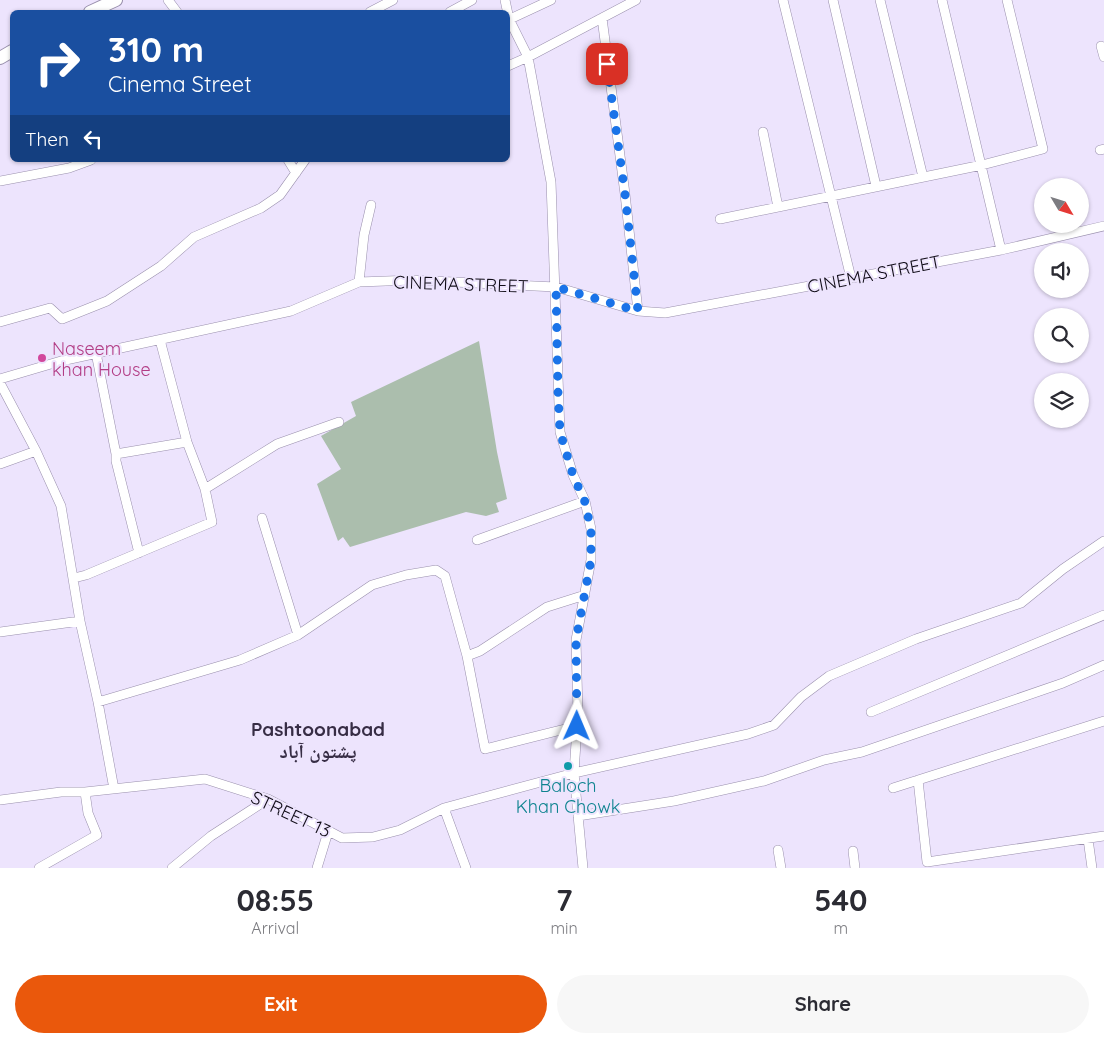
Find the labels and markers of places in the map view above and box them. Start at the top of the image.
pin [586,43,628,85]
place label: Naseem khan House [52,337,151,381]
marker: Naseem khan House [36,352,48,364]
marker: Baloch Khan Chowk [562,760,574,772]
place label: Baloch Khan Chowk [516,774,620,818]

